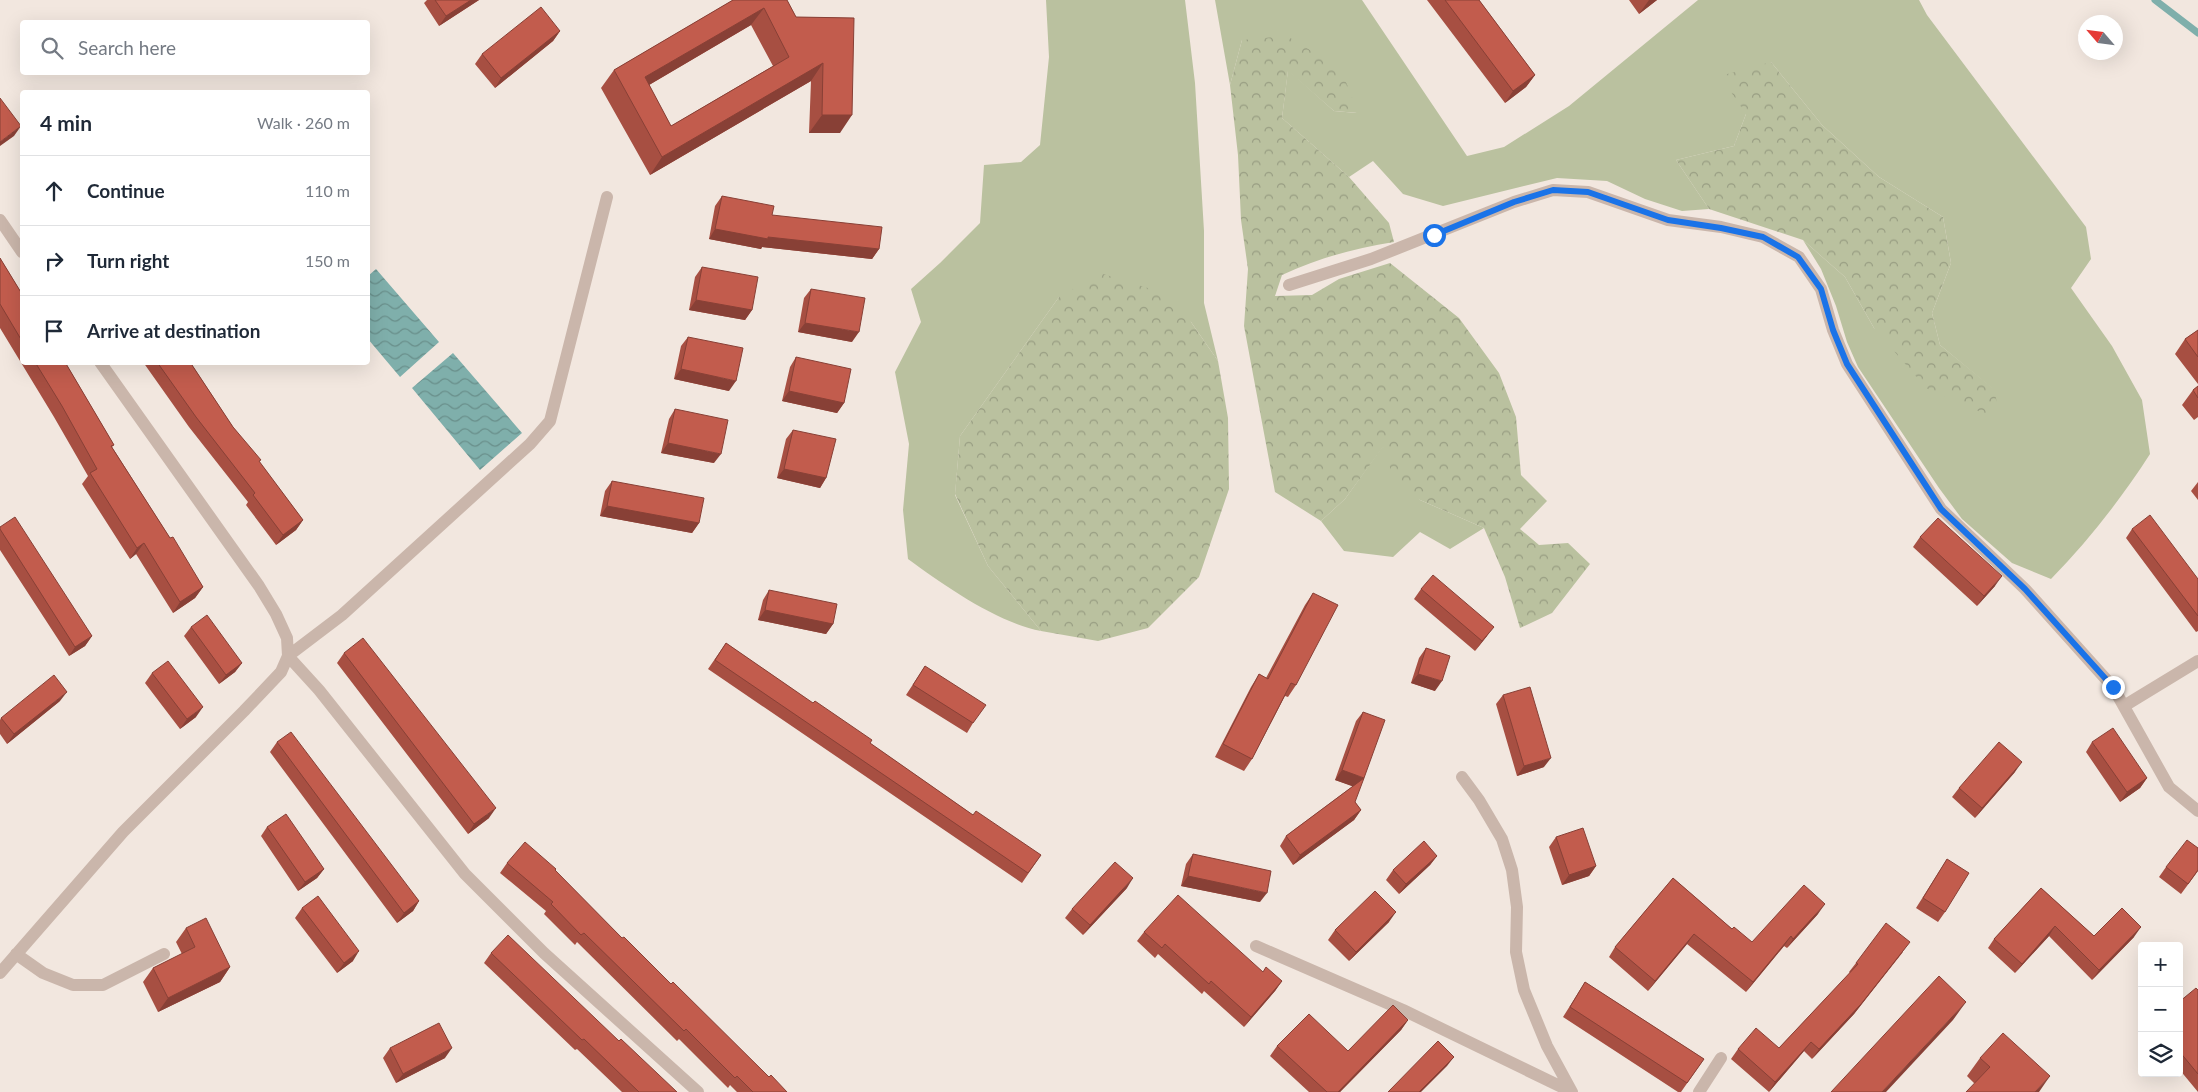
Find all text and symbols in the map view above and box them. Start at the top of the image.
north arrow [2078,15,2123,60]
search box [20,20,370,75]
icon: search [38,34,66,62]
text: Search here [78,36,176,59]
text: 4 min [40,110,92,135]
text: Walk · 260 m [257,113,350,132]
icon: ahead [40,177,68,205]
text: Continue [87,179,165,202]
text: 110 m [305,181,350,200]
route start [1423,224,1446,247]
icon: right [40,247,68,275]
text: Turn right [87,249,169,272]
text: 150 m [305,251,350,270]
icon: arrive [40,317,68,345]
text: Arrive at destination [87,319,260,342]
route end [2102,676,2125,699]
map controls [2138,942,2183,1077]
button: + [2138,942,2183,987]
button: − [2138,987,2183,1032]
button: layers [2138,1032,2183,1077]

